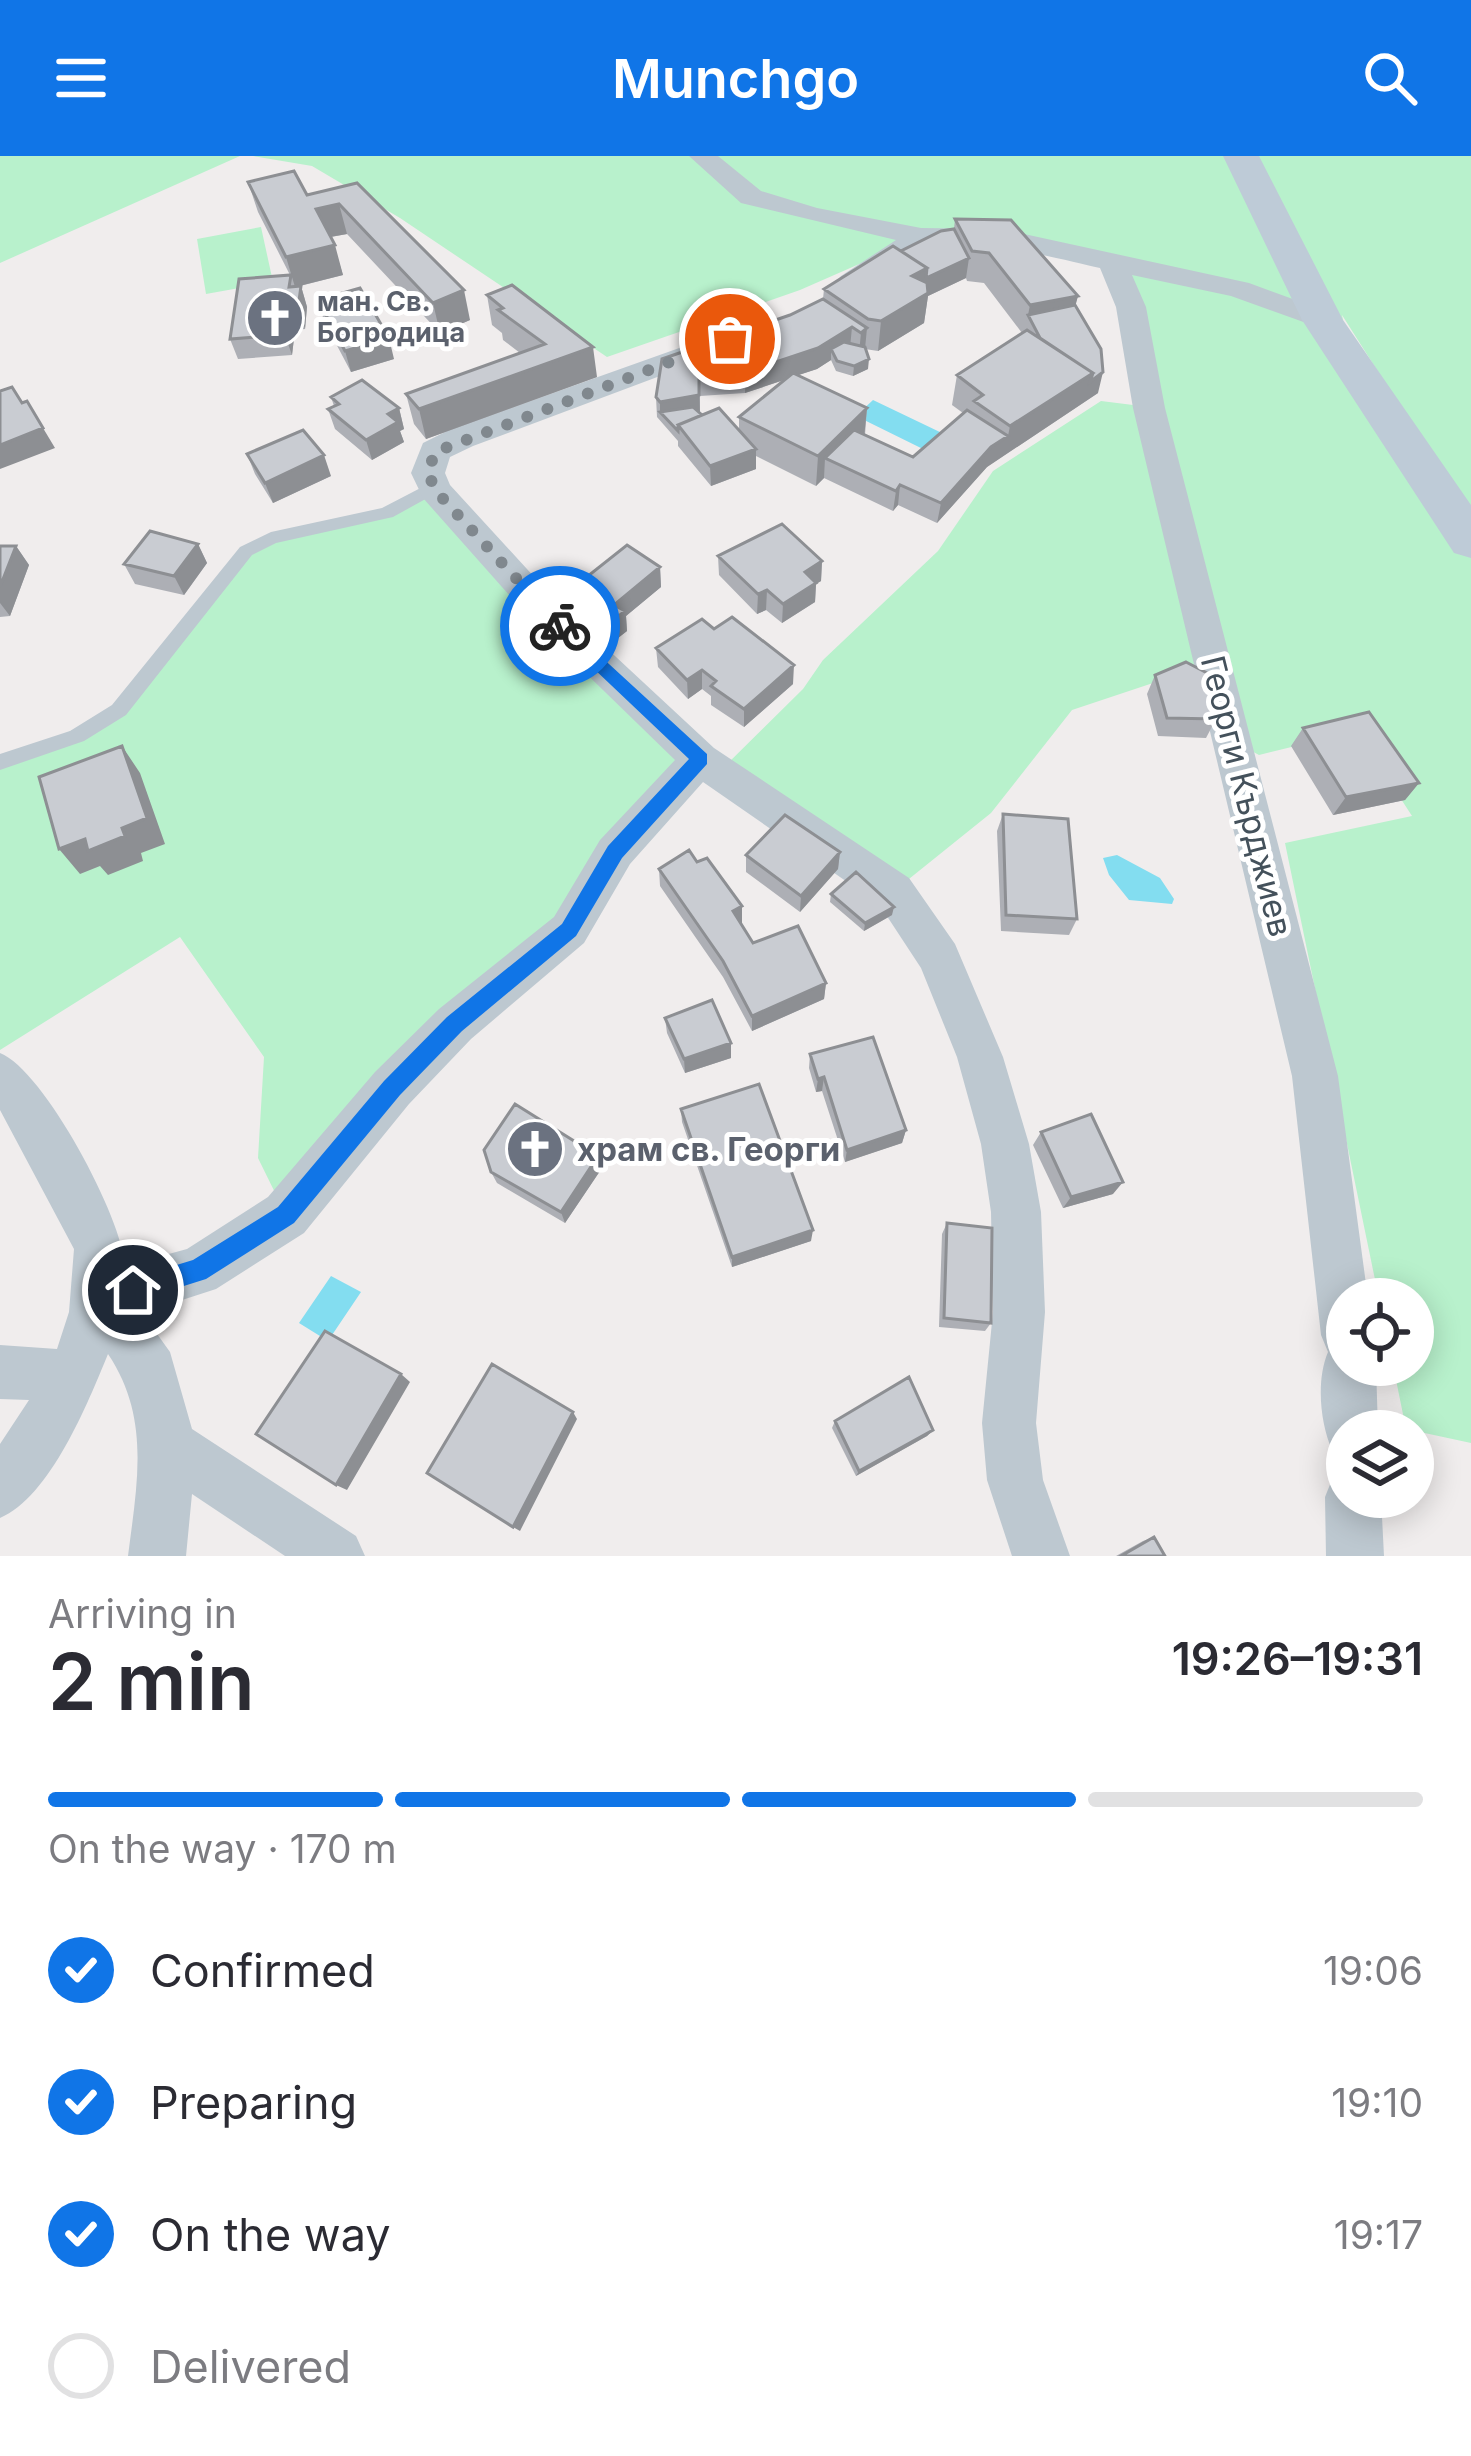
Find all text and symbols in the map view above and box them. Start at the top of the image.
icon: menu [48,45,114,111]
icon: search [1357,45,1423,111]
text: Munchgo [612,46,859,111]
place label: ман. Св. Богродица [317,285,465,349]
church icon: ман. Св. Богродица [244,287,306,349]
pin [679,288,781,390]
icon: bag [697,306,763,372]
courier [500,566,620,686]
icon: bike [527,593,593,659]
street label: Георги Кърджиев [1193,651,1301,941]
church icon: храм св. Георги [504,1118,566,1180]
place label: храм св. Георги [577,1129,840,1169]
pin [82,1239,184,1341]
icon: home [100,1257,166,1323]
map controls [1326,1278,1434,1518]
button: locate [1326,1278,1434,1386]
button: layers [1326,1410,1434,1518]
text: Arriving in [48,1590,237,1637]
text: 19:26–19:31 [1172,1631,1423,1686]
text: 2 min [48,1634,255,1729]
text: On the way · 170 m [48,1825,397,1872]
icon: check [48,1937,114,2003]
text: Confirmed [150,1943,375,1998]
text: 19:06 [1323,1947,1423,1994]
icon: check [48,2069,114,2135]
text: Preparing [150,2075,357,2130]
text: 19:10 [1331,2079,1423,2126]
icon: check [48,2201,114,2267]
text: On the way [150,2207,391,2262]
text: 19:17 [1334,2211,1423,2258]
text: Delivered [150,2339,351,2394]

